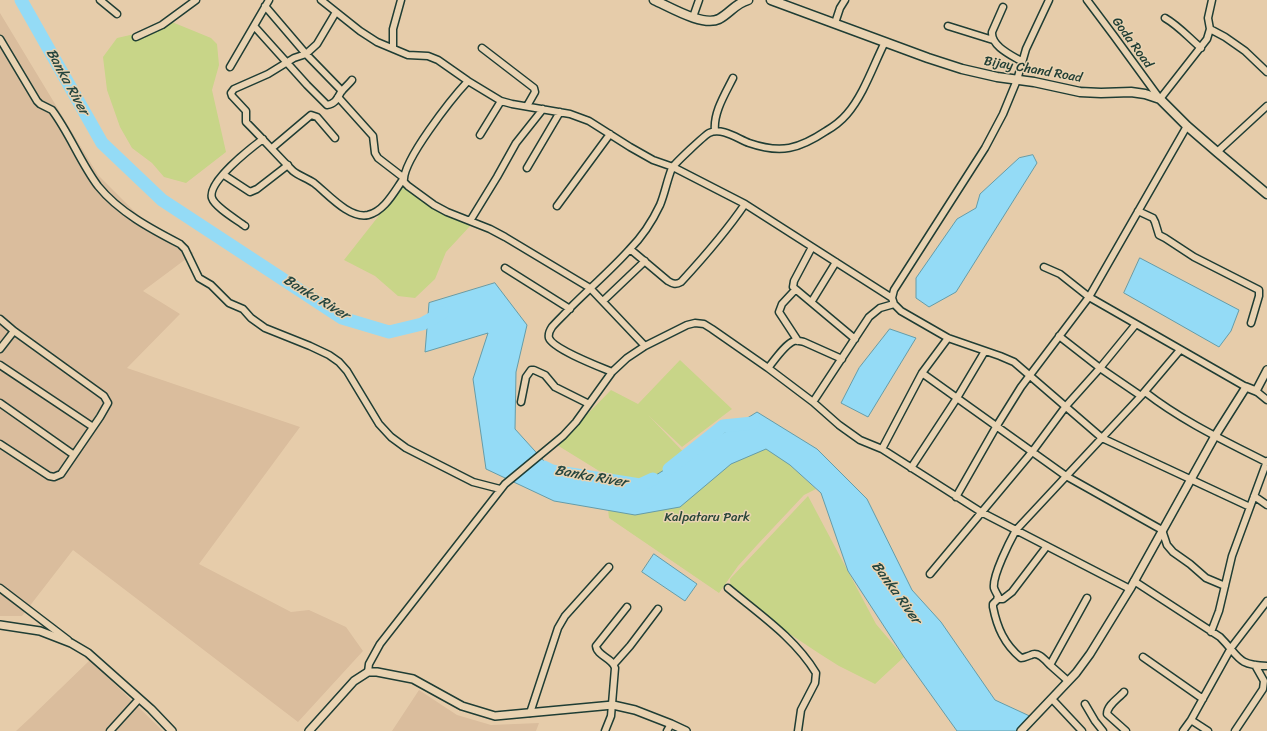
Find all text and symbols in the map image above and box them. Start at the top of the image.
street label: Goda Road [1108,14,1156,72]
water label: Banka River [42,46,92,118]
street label: Bijay Chand Road [983,54,1083,86]
water label: Banka River [280,272,352,324]
water label: Banka River [553,462,629,492]
park label: Kalpataru Park [664,510,750,526]
water label: Banka River [868,558,924,628]

